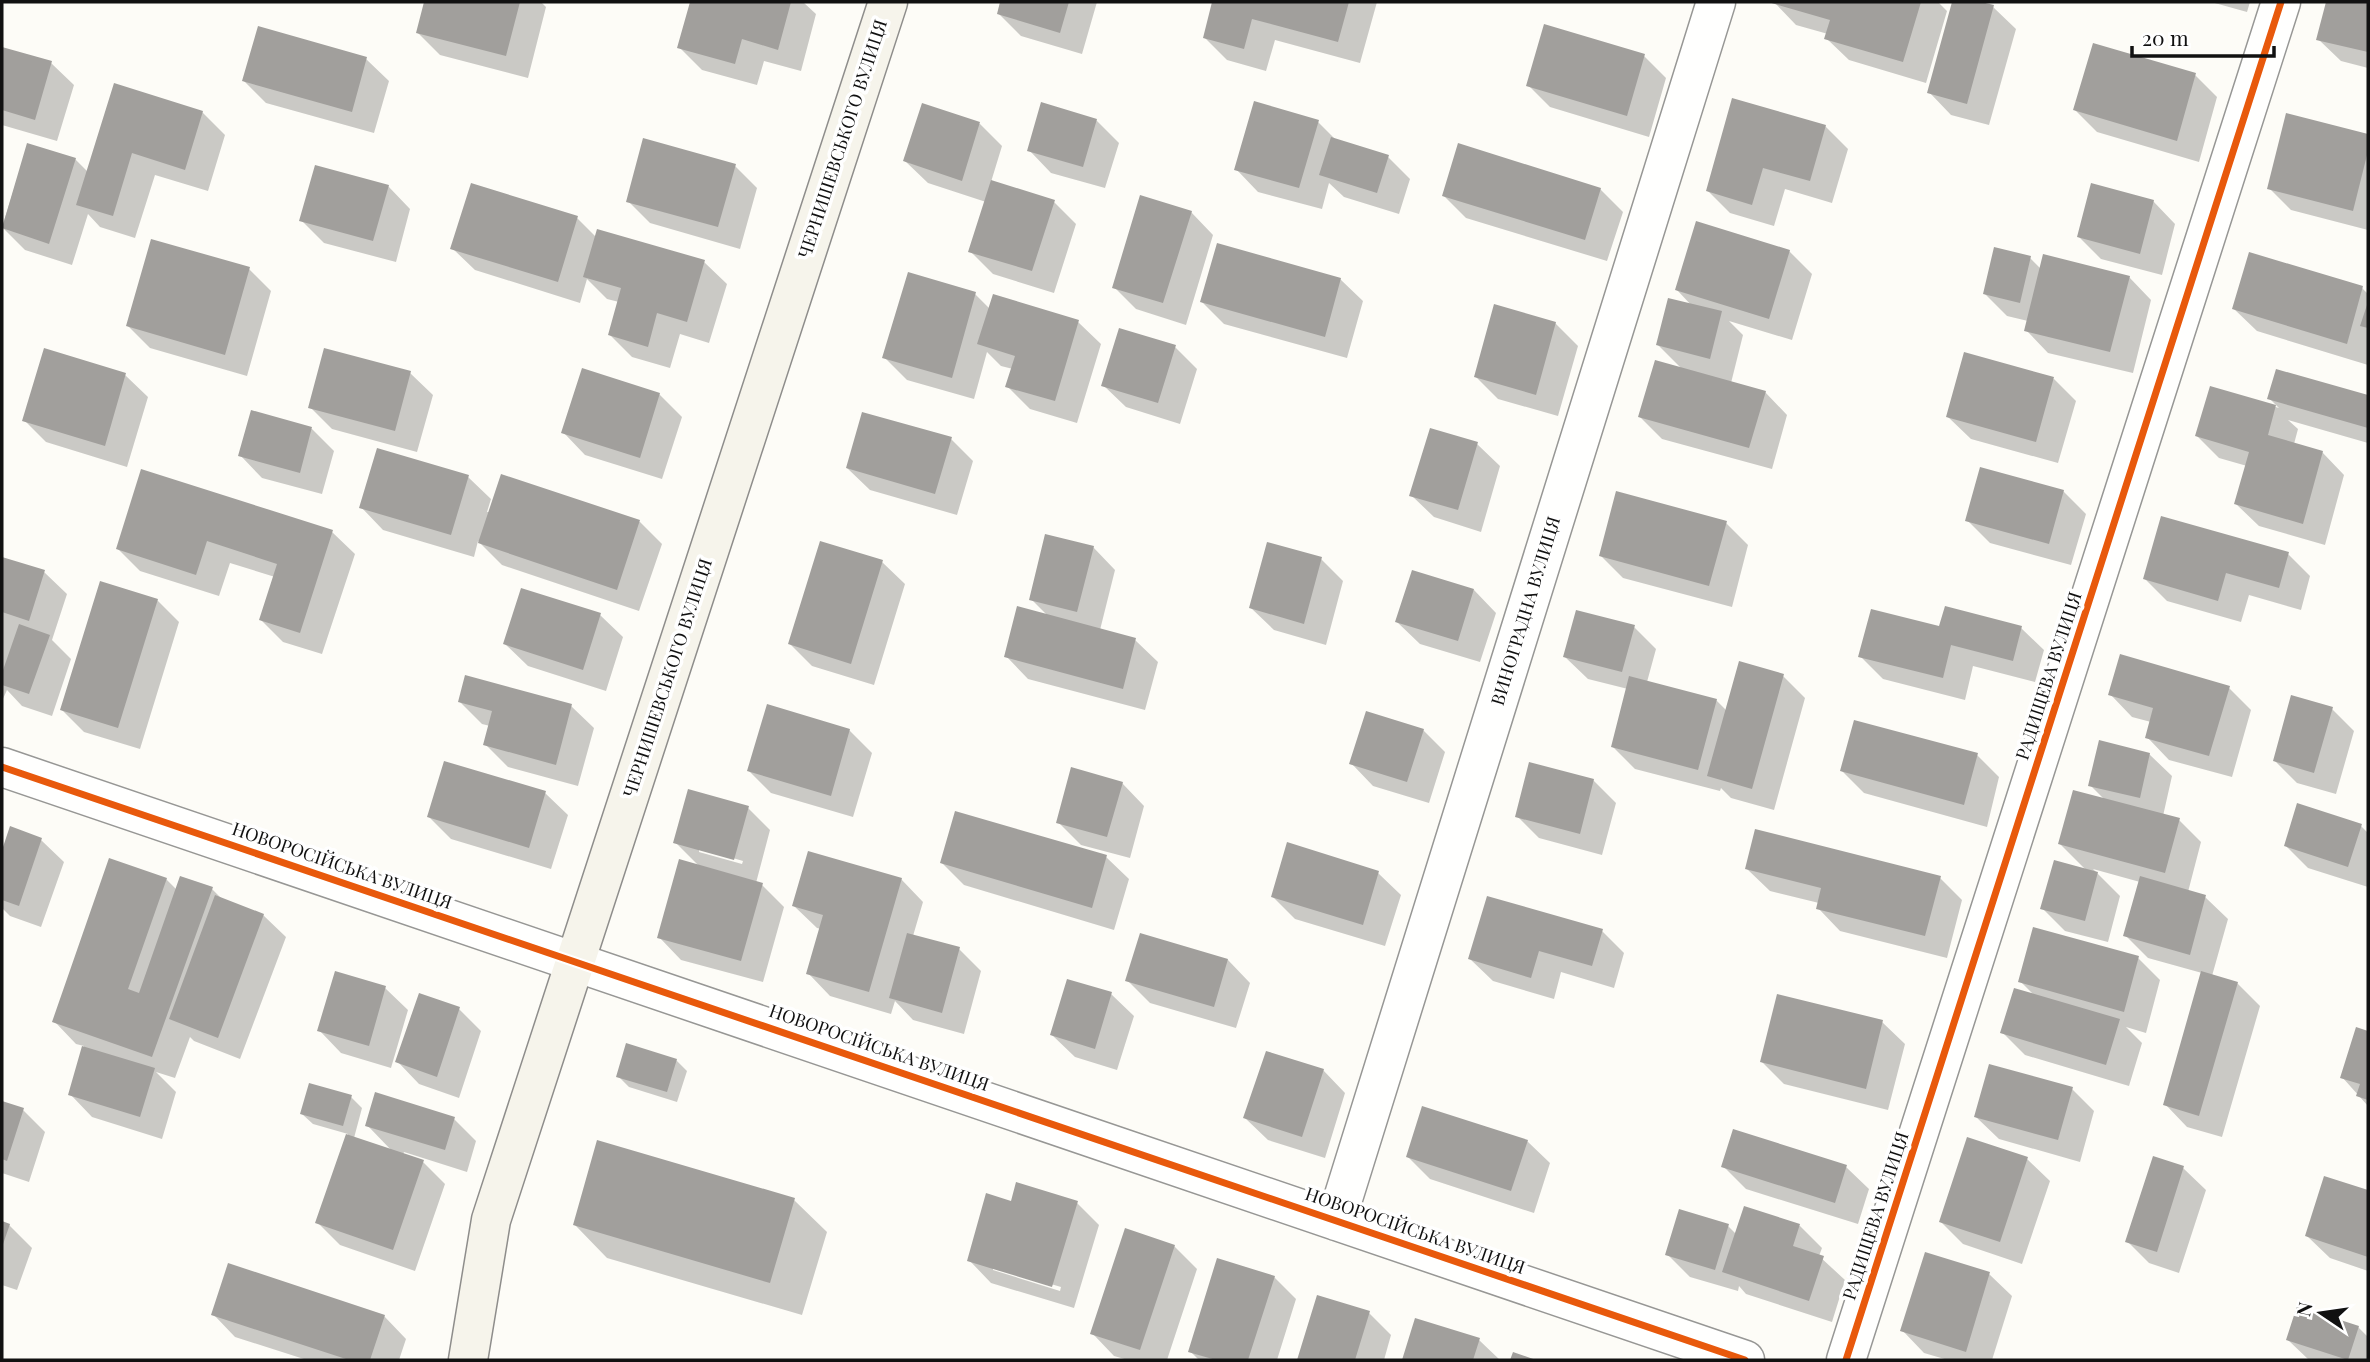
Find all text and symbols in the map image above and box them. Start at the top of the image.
scale bar [2132,14,2274,58]
street label: ЧЕРНИШЕВСЬКОГО ВУЛИЦЯ [792,16,892,261]
text: 20 m [2142,23,2189,51]
street label: ВИНОГРАДНА ВУЛИЦЯ [1485,513,1565,708]
street label: ЧЕРНИШЕВСЬКОГО ВУЛИЦЯ [617,555,717,800]
street label: РАДИЩЕВА ВУЛИЦЯ [2010,589,2087,763]
street label: НОВОРОСІЙСЬКА ВУЛИЦЯ [229,816,456,914]
street label: НОВОРОСІЙСЬКА ВУЛИЦЯ [766,998,993,1096]
street label: РАДИЩЕВА ВУЛИЦЯ [1837,1129,1914,1303]
street label: НОВОРОСІЙСЬКА ВУЛИЦЯ [1302,1181,1529,1279]
north arrow [2286,1278,2356,1348]
text: N [2289,1299,2318,1319]

